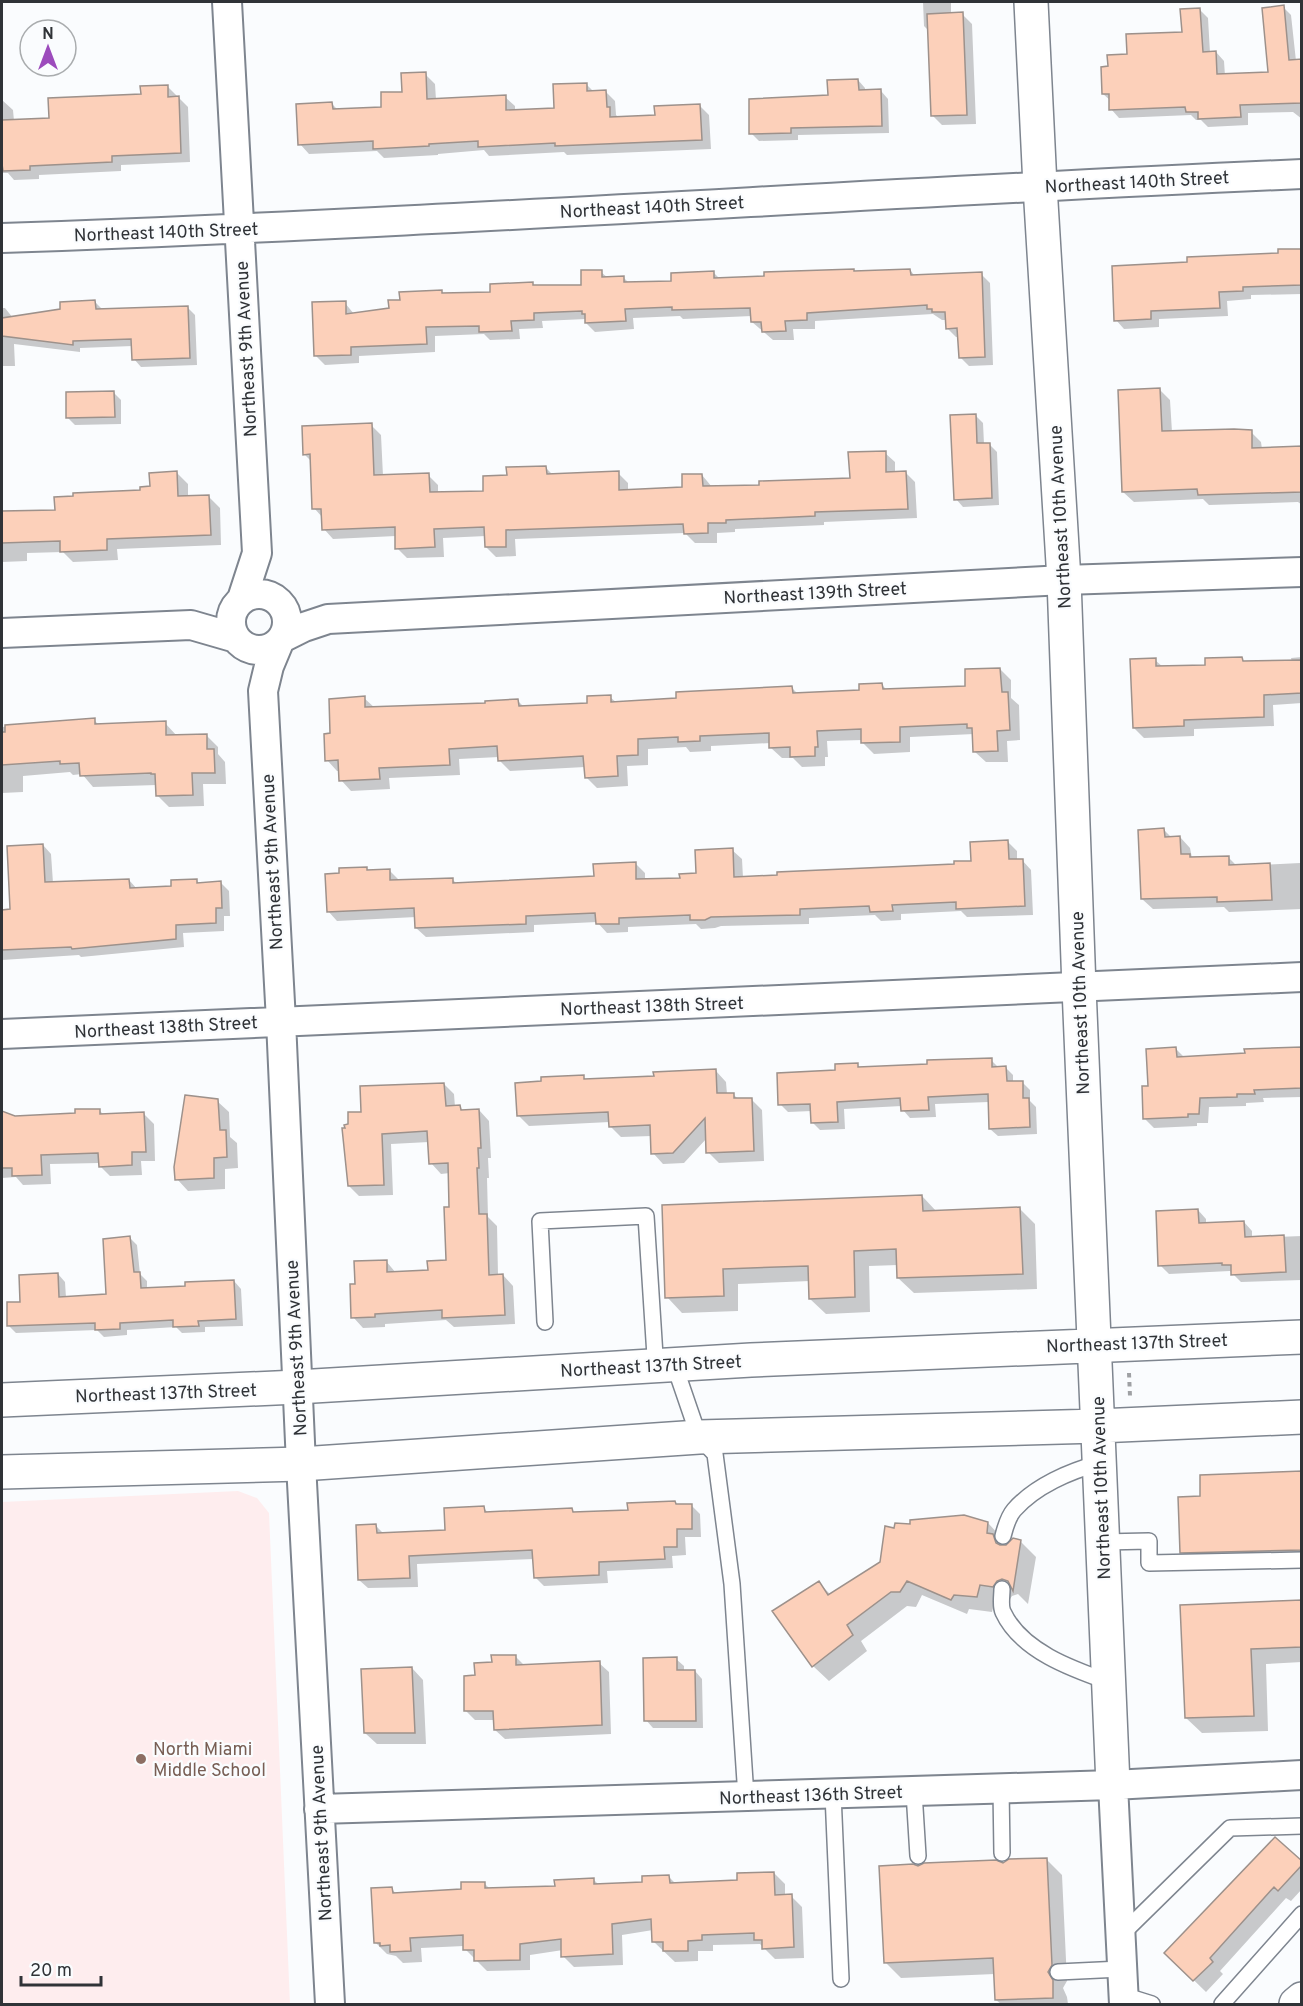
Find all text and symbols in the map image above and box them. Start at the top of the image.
north arrow [18,18,78,78]
text: N [42,25,54,45]
street label: Northeast 140th Street [1044,167,1230,200]
street label: Northeast 140th Street [559,192,745,225]
street label: Northeast 140th Street [73,219,259,248]
street label: Northeast 9th Avenue [231,260,264,438]
street label: Northeast 10th Avenue [1045,425,1078,609]
street label: Northeast 139th Street [723,578,907,611]
street label: Northeast 9th Avenue [257,773,290,951]
street label: Northeast 10th Avenue [1067,911,1096,1095]
street label: Northeast 138th Street [560,993,744,1022]
street label: Northeast 138th Street [74,1012,258,1045]
street label: Northeast 9th Avenue [281,1259,314,1437]
street label: Northeast 137th Street [1046,1330,1228,1359]
street label: Northeast 137th Street [560,1351,742,1384]
street label: Northeast 137th Street [75,1380,257,1409]
street label: Northeast 10th Avenue [1088,1396,1117,1580]
place label: North Miami Middle School [153,1739,266,1783]
street label: Northeast 9th Avenue [306,1744,339,1922]
marker: North Miami Middle School [134,1752,148,1766]
street label: Northeast 136th Street [719,1782,903,1811]
scale bar [21,1949,100,1987]
text: 20 m [30,1960,72,1983]

